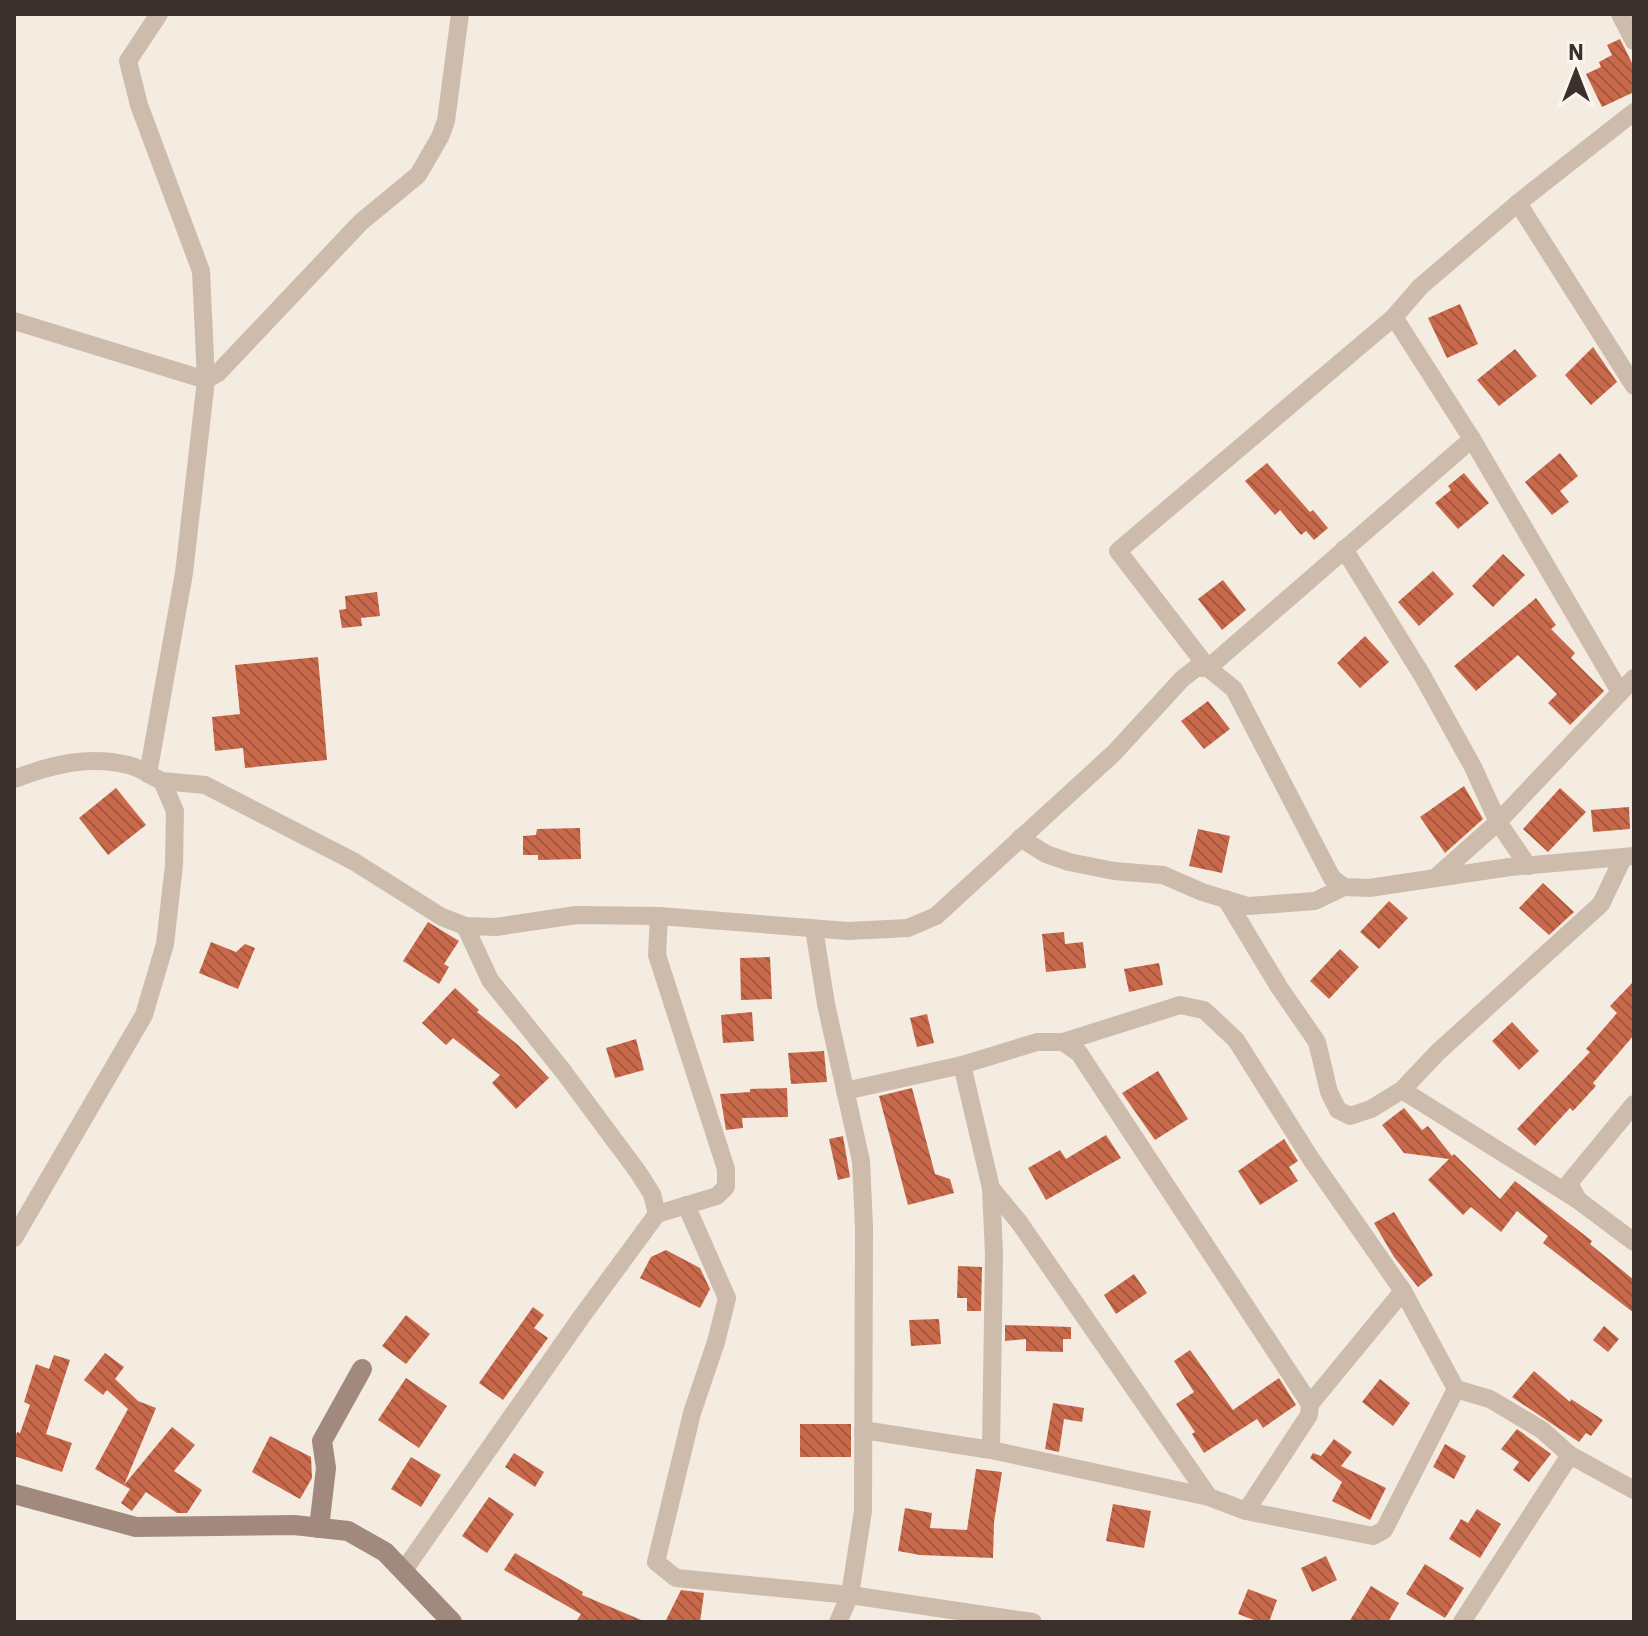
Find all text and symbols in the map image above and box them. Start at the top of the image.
north arrow [1536,32,1616,112]
text: N [1568,37,1584,66]

